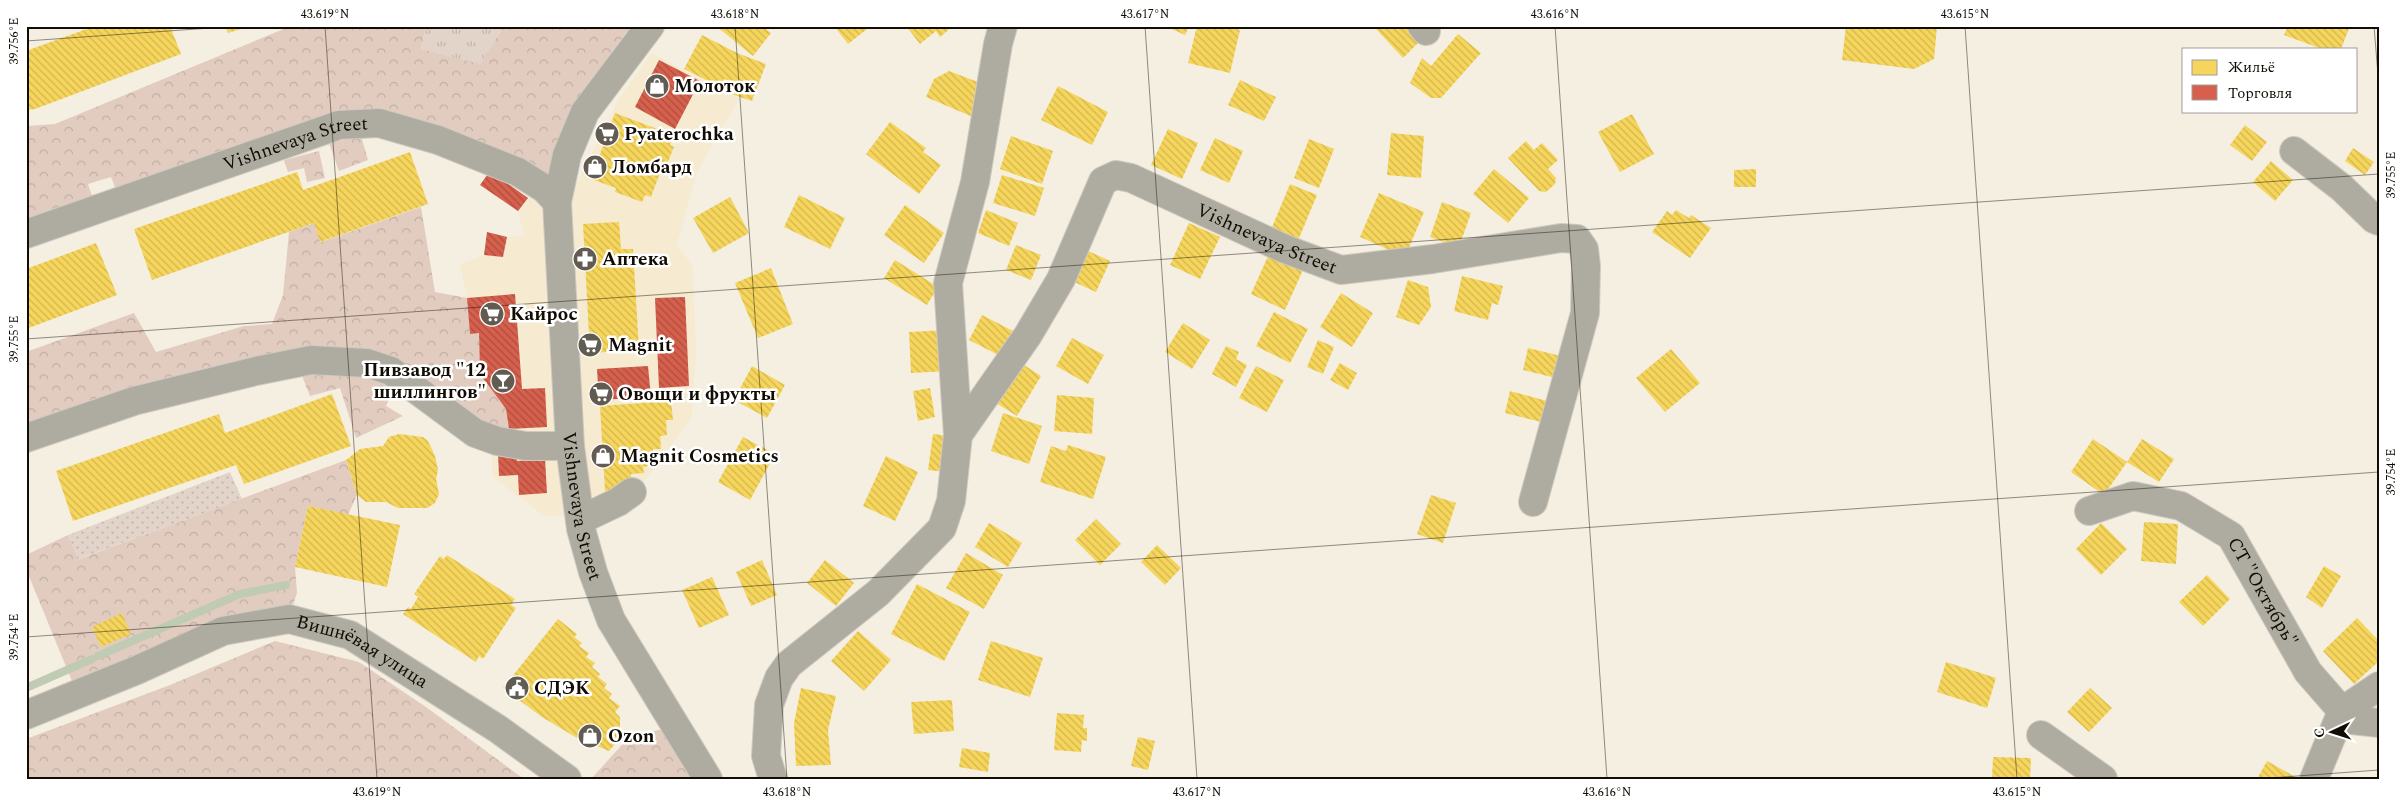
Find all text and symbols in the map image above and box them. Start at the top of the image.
text: 43.619°N [301,5,349,24]
text: 43.618°N [711,5,759,24]
text: 43.617°N [1121,5,1169,24]
text: 43.616°N [1531,5,1579,24]
text: 43.615°N [1941,5,1989,24]
text: 39.756°E [5,18,24,64]
legend [2182,48,2358,112]
text: Жильё [2228,56,2275,79]
place label: Молоток [674,72,756,101]
shop icon: Молоток [644,73,670,99]
text: Торговля [2228,82,2292,105]
street label: Vishnevaya Street [219,109,369,179]
place label: Pyaterochka [624,120,734,149]
supermarket icon: Pyaterochka [594,121,620,147]
text: 39.755°E [2382,152,2401,198]
place label: Ломбард [612,153,692,182]
shop icon: Ломбард [582,154,608,180]
street label: Vishnevaya Street [1191,195,1341,282]
place label: Аптека [602,245,669,274]
pharmacy icon: Аптека [572,246,598,272]
place label: Кайрос [510,300,578,329]
supermarket icon: Кайрос [479,301,505,327]
text: 39.755°E [5,316,24,362]
place label: Magnit [608,331,672,360]
supermarket icon: Magnit [577,332,603,358]
place label: Пивзавод "12 шиллингов" [363,356,486,407]
bar icon: Пивзавод "12 шиллингов" [490,368,516,394]
place label: Овощи и фрукты [618,380,776,409]
supermarket icon: Овощи и фрукты [588,381,614,407]
street label: Vishnevaya Street [555,431,610,585]
place label: Magnit Cosmetics [620,442,779,471]
shop icon: Magnit Cosmetics [590,443,616,469]
text: 39.754°E [2382,449,2401,495]
street label: СТ "Октябрь" [2220,532,2305,652]
street label: Вишнёвая улица [293,607,435,696]
text: 39.754°E [5,614,24,660]
place label: СДЭК [534,674,590,703]
public building icon: СДЭК [504,675,530,701]
north arrow [2308,708,2358,758]
place label: Ozon [608,722,655,751]
shop icon: Ozon [577,723,603,749]
text: С [2309,727,2330,739]
text: 43.619°N [353,783,401,802]
text: 43.618°N [763,783,811,802]
text: 43.617°N [1173,783,1221,802]
text: 43.616°N [1583,783,1631,802]
text: 43.615°N [1993,783,2041,802]

